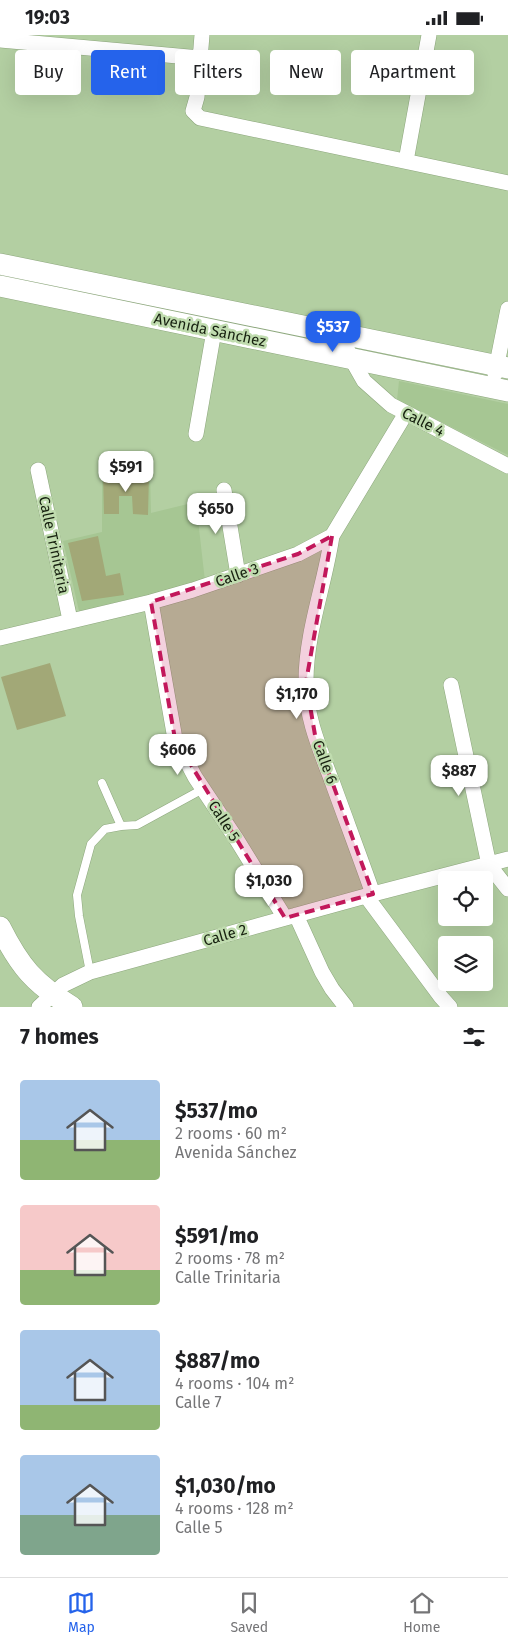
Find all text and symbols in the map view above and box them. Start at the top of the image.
text: 19:03 [25,6,70,29]
chip: Buy [15,50,81,95]
chip: Rent [91,50,165,95]
chip: Filters [175,50,260,95]
chip: New [270,50,341,95]
chip: Apartment [351,50,474,95]
street label: Avenida Sánchez [152,309,268,351]
pin: $537 [303,311,363,353]
text: $537 [317,317,349,336]
street label: Calle 4 [399,404,447,440]
pin: $591 [96,451,156,493]
text: $591 [109,457,143,476]
pin: $650 [186,493,246,535]
street label: Calle Trinitaria [35,495,73,595]
text: $650 [198,499,234,518]
street label: Calle 3 [213,559,261,591]
pin: $1,170 [256,677,338,720]
text: $1,170 [276,684,318,703]
pin: $606 [148,733,208,776]
street label: Calle 6 [309,738,341,786]
text: $606 [160,740,196,759]
pin: $887 [429,755,489,797]
text: $887 [442,761,476,780]
street label: Calle 5 [204,797,244,845]
pin: $1,030 [228,865,310,907]
text: $1,030 [246,871,292,890]
map controls [438,871,493,991]
button: locate [438,871,493,926]
street label: Calle 2 [201,920,249,950]
button: layers [438,936,493,991]
icon: filters [460,1023,488,1051]
text: 7 homes [20,1024,99,1050]
text: $537/mo [175,1098,258,1124]
icon: home [60,1100,120,1160]
text: 2 rooms · 60 m² [175,1124,287,1143]
text: Avenida Sánchez [175,1143,297,1162]
text: $591/mo [175,1223,259,1249]
icon: home [60,1225,120,1285]
text: 2 rooms · 78 m² [175,1249,285,1268]
text: Calle Trinitaria [175,1268,281,1287]
text: $887/mo [175,1348,260,1374]
icon: home [60,1350,120,1410]
text: 4 rooms · 104 m² [175,1374,294,1393]
text: Calle 7 [175,1393,222,1412]
text: $1,030/mo [175,1473,276,1499]
icon: home [60,1475,120,1535]
text: 4 rooms · 128 m² [175,1499,294,1518]
text: Calle 5 [175,1518,223,1537]
tab: Map [67,1589,95,1636]
tab: Saved [230,1589,268,1636]
tab: Home [403,1589,441,1636]

